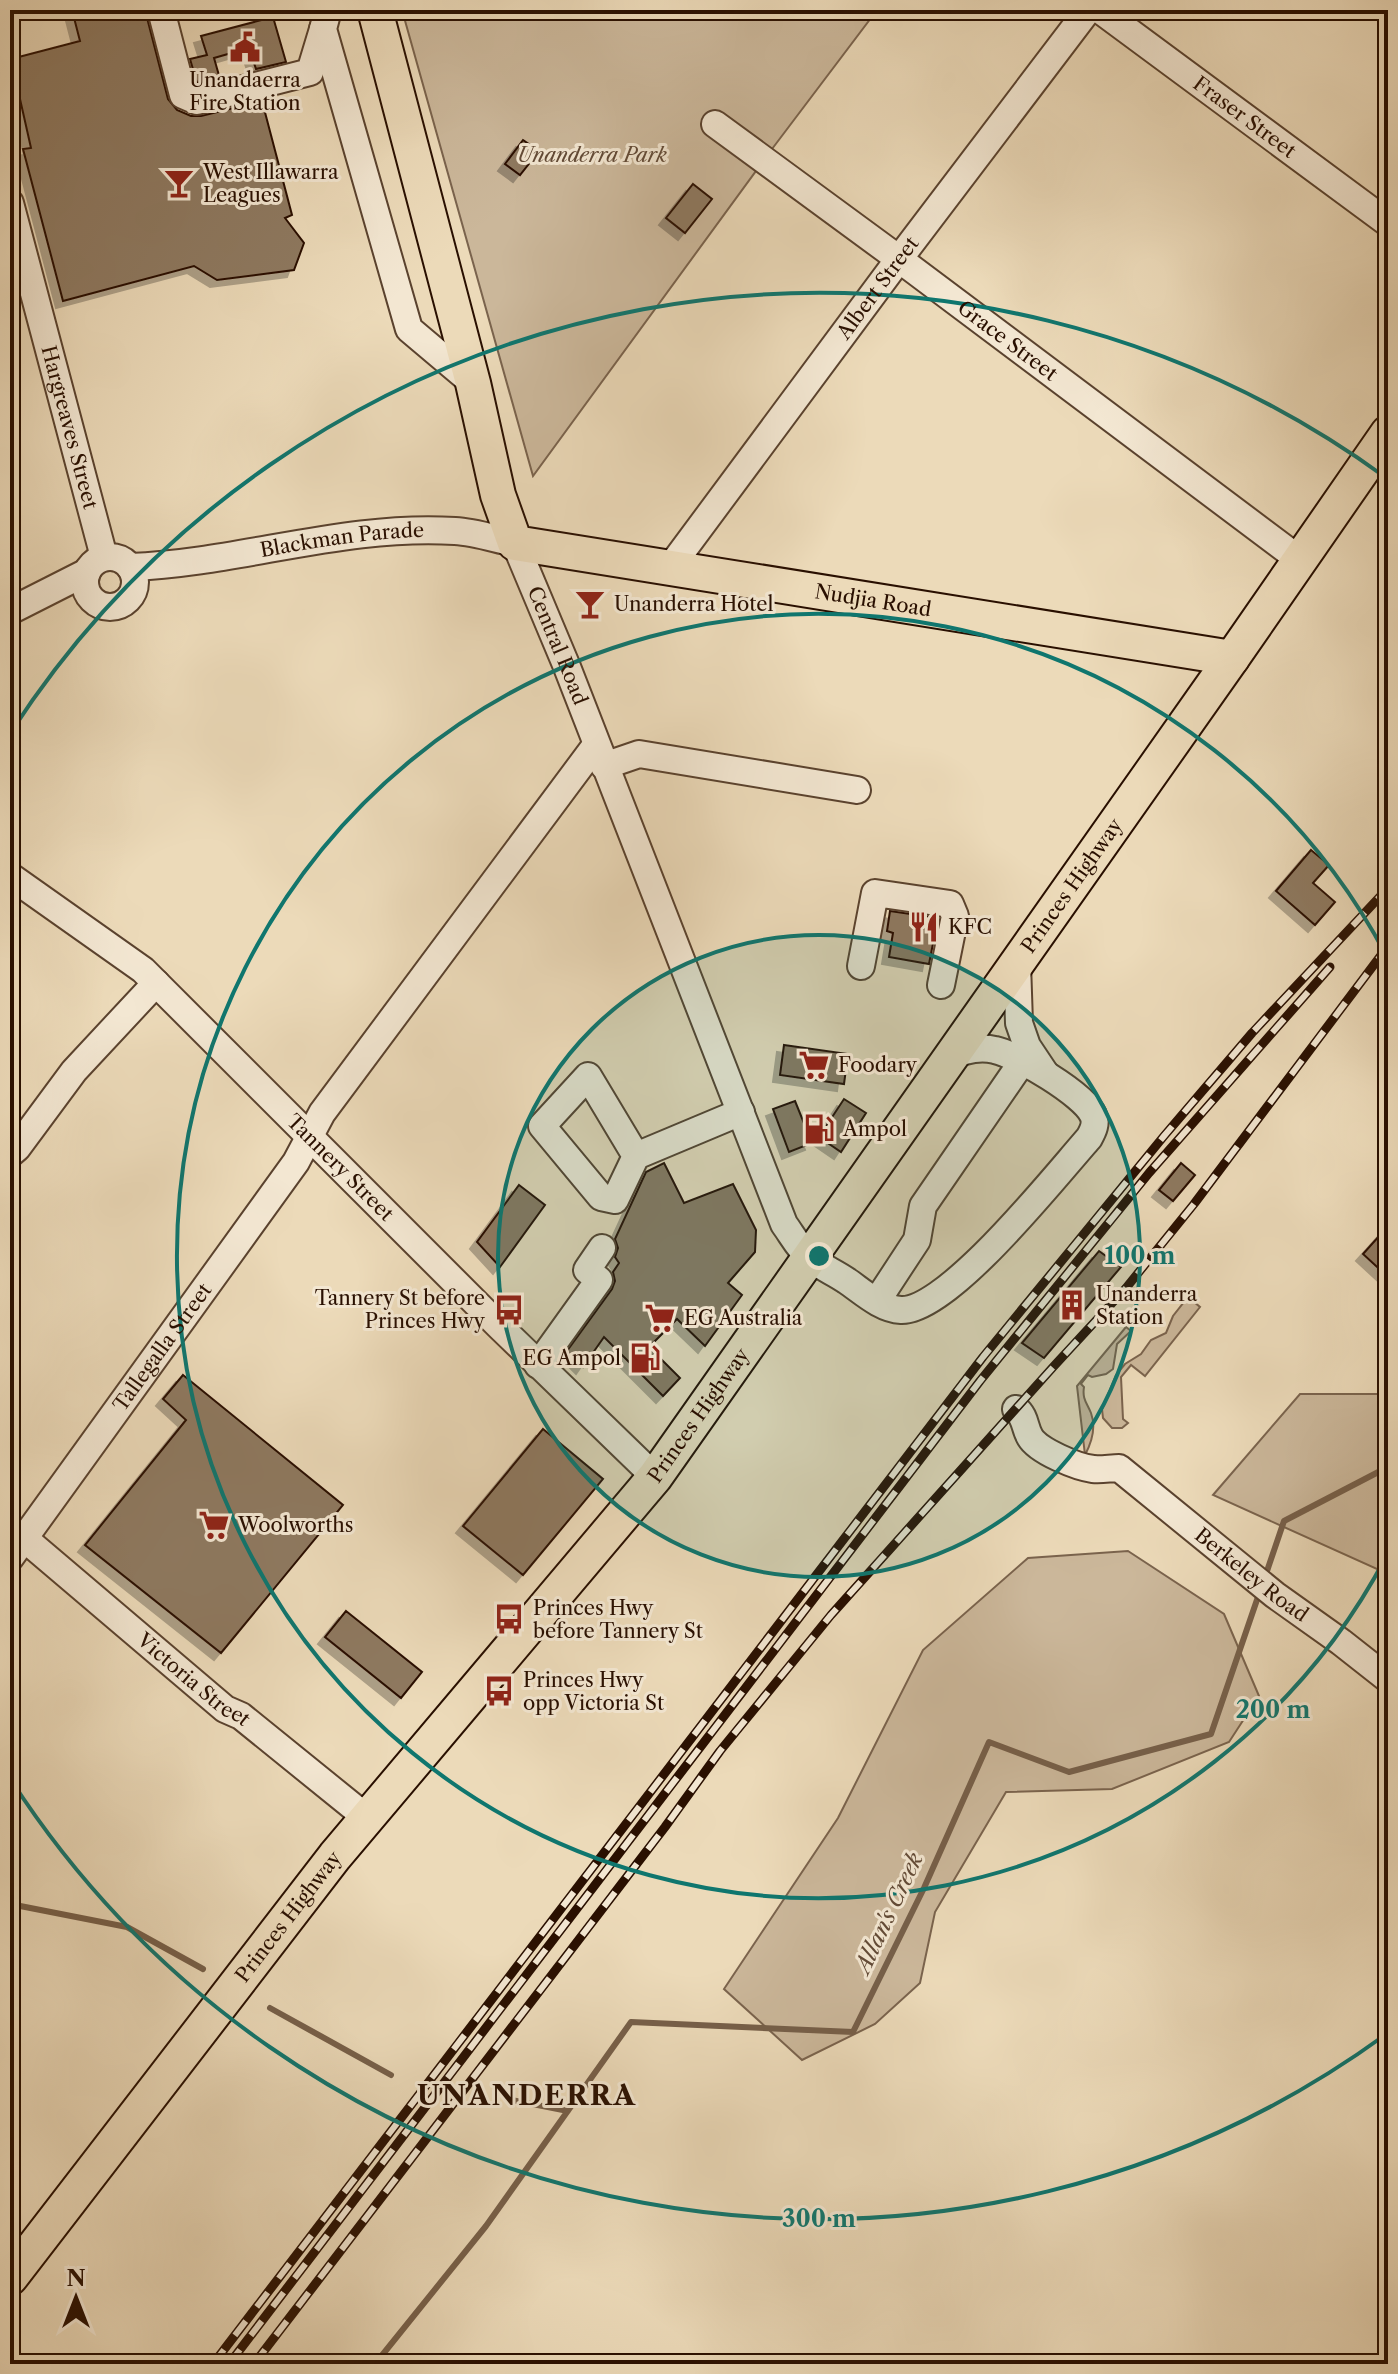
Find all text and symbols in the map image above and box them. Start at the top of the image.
public building icon: Unandaerra Fire Station [228,30,262,64]
place label: Unandaerra Fire Station [189,68,301,115]
street label: Fraser Street [1189,71,1301,163]
park label: Unanderra Park [517,143,667,167]
place label: West Illawarra Leagues [202,160,339,207]
bar icon: West Illawarra Leagues [162,166,196,200]
street label: Albert Street [831,232,924,345]
street label: Grace Street [953,295,1062,386]
street label: Hargreaves Street [36,343,103,512]
street label: Blackman Parade [258,518,424,562]
street label: Nudjia Road [813,579,933,622]
street label: Central Road [523,583,593,708]
bar icon: Unanderra Hotel [573,587,607,621]
place label: Unanderra Hotel [614,592,773,616]
street label: Princes Highway [1016,813,1128,958]
restaurant icon: KFC [907,910,941,944]
place label: KFC [948,915,992,939]
supermarket icon: Foodary [797,1048,831,1082]
place label: Foodary [838,1053,918,1077]
street label: Tannery Street [282,1109,399,1226]
fuel station icon: Ampol [802,1112,836,1146]
place label: Ampol [842,1117,907,1141]
text: 100 m [1104,1241,1176,1270]
centre of rings [805,1242,833,1270]
street label: Tallegalla Street [108,1279,216,1416]
place label: Unanderra Station [1096,1282,1198,1329]
place label: Tannery St before Princes Hwy [315,1286,486,1333]
building icon: Unanderra Station [1055,1288,1089,1322]
bus stop icon: Tannery St before Princes Hwy [492,1293,526,1327]
supermarket icon: EG Australia [643,1301,677,1335]
place label: EG Australia [684,1306,803,1330]
fuel station icon: EG Ampol [628,1341,662,1375]
street label: Princes Highway [643,1343,754,1487]
place label: EG Ampol [523,1346,621,1370]
supermarket icon: Woolworths [197,1508,231,1542]
place label: Woolworths [237,1513,353,1537]
street label: Berkeley Road [1190,1523,1313,1627]
place label: Princes Hwy before Tannery St [533,1596,703,1643]
bus stop icon: Princes Hwy before Tannery St [492,1602,526,1636]
street label: Victoria Street [132,1627,255,1731]
place label: Princes Hwy opp Victoria St [523,1668,664,1715]
bus stop icon: Princes Hwy opp Victoria St [482,1674,516,1708]
text: 200 m [1236,1695,1310,1724]
street label: Princes Highway [230,1846,347,1987]
water label: Allan's Creek [848,1848,929,1980]
district label: UNANDERRA [417,2078,637,2112]
text: 300 m [782,2204,856,2233]
north arrow [36,2258,116,2338]
text: N [66,2265,86,2292]

